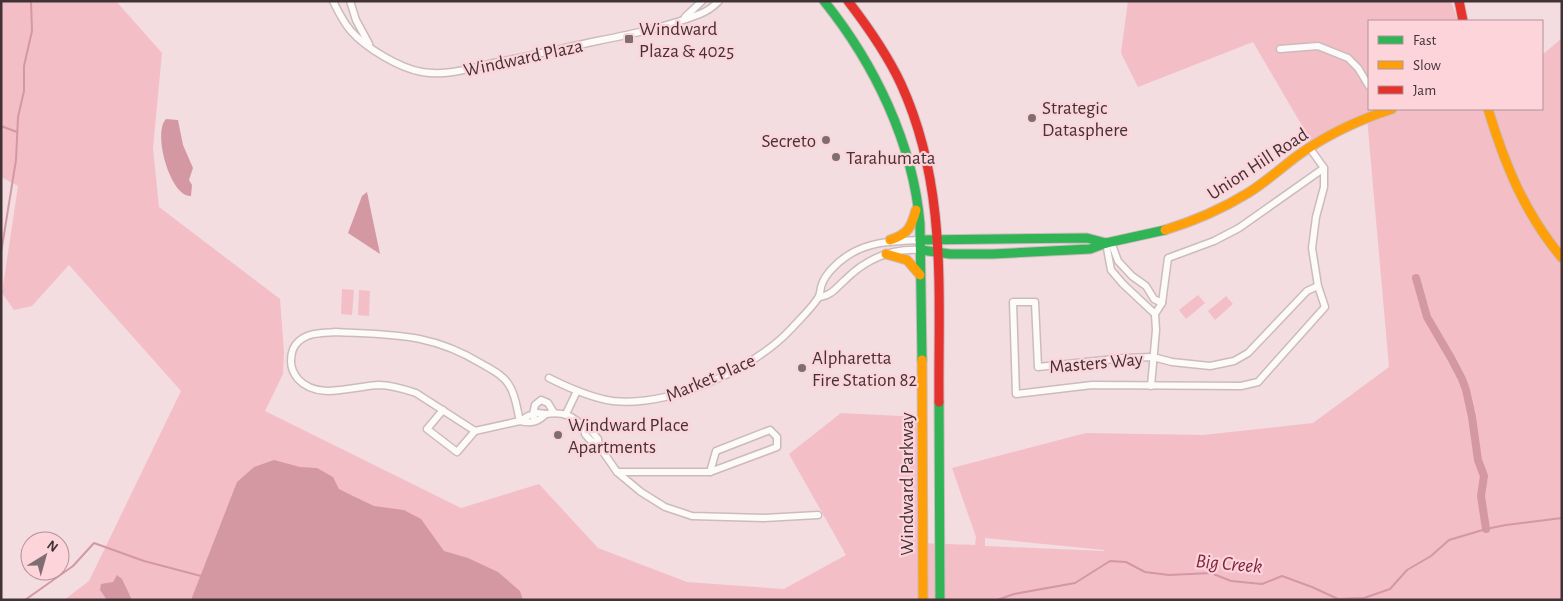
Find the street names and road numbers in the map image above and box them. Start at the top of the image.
street label: Windward Plaza [462,37,585,80]
street label: Union Hill Road [1204,125,1312,204]
street label: Masters Way [1048,350,1144,377]
street label: Market Place [663,351,758,406]
street label: Windward Parkway [898,412,917,556]

